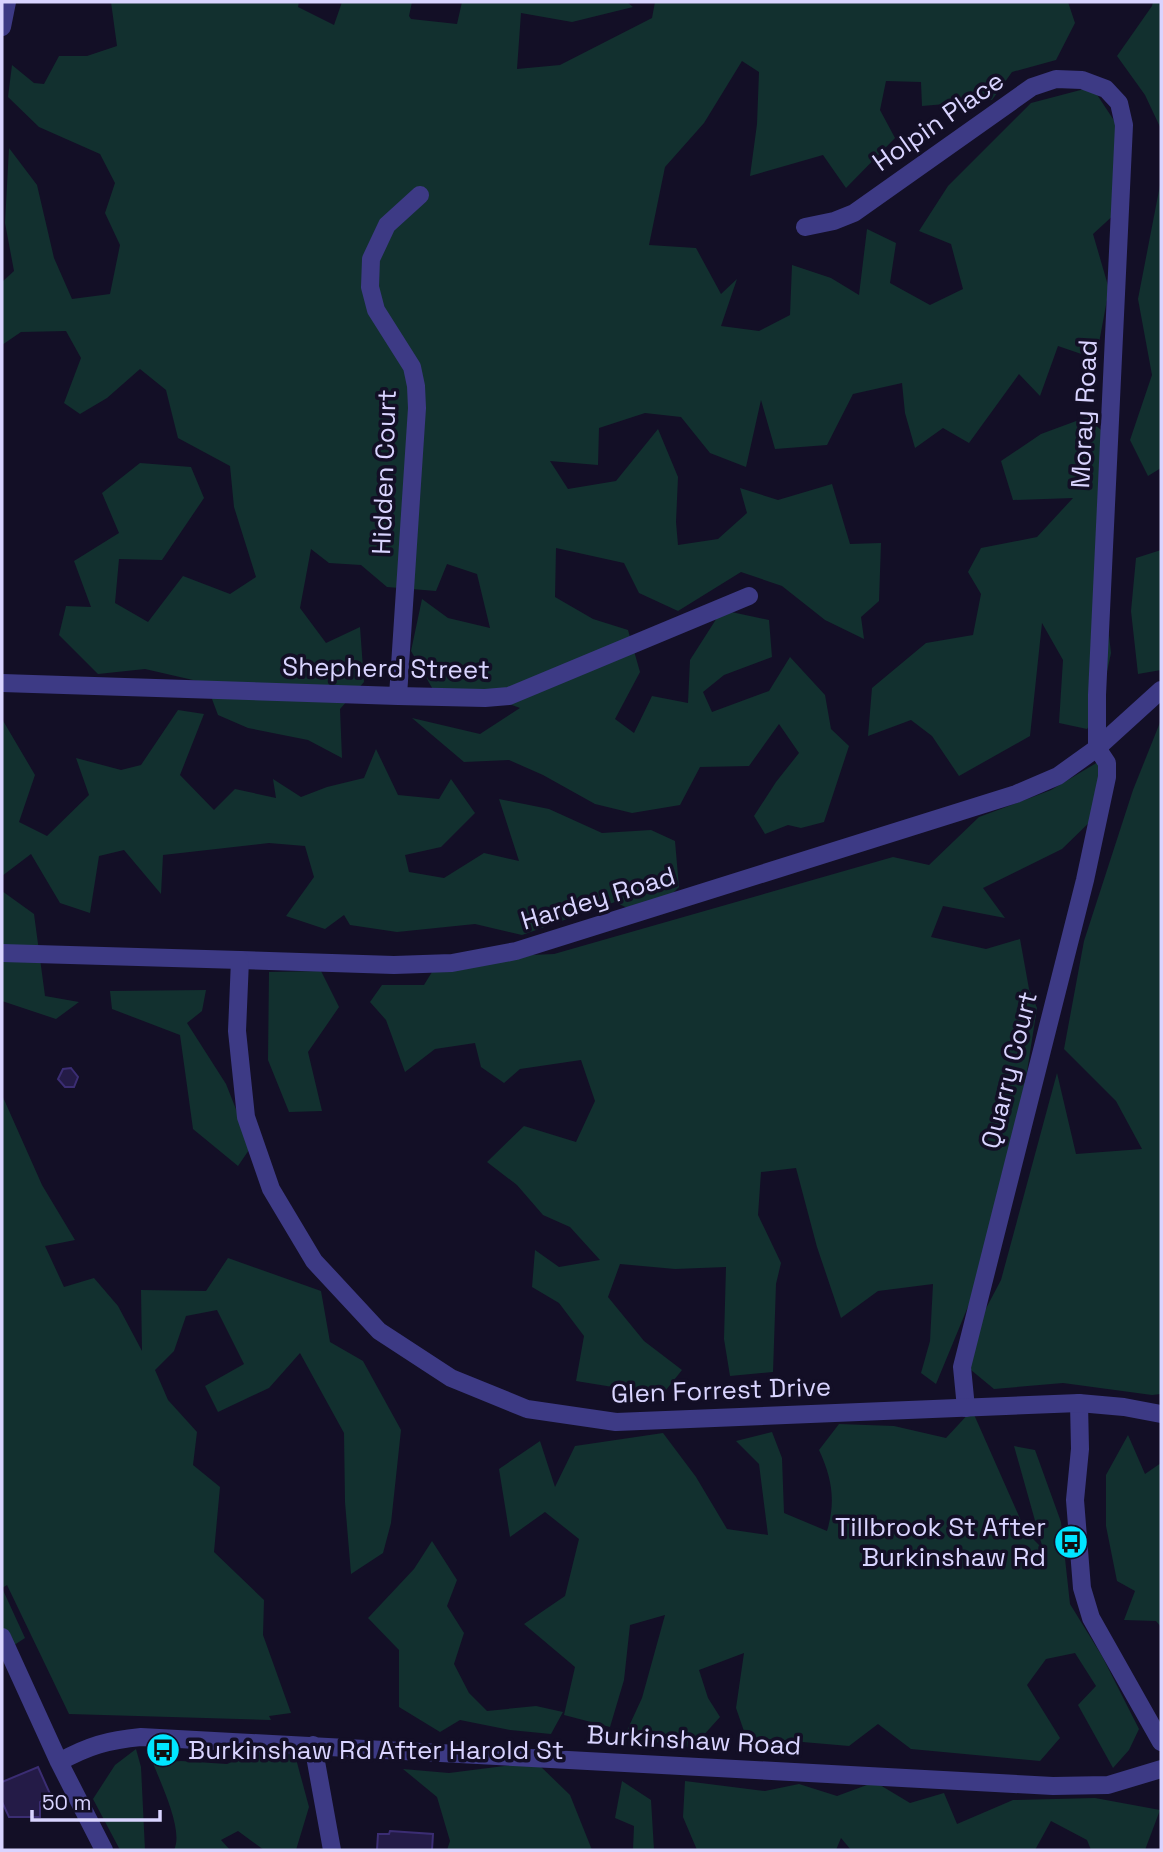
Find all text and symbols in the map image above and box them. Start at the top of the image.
street label: Holpin Place [866,63,1010,179]
street label: Moray Road [1063,339,1105,489]
street label: Hidden Court [364,389,404,555]
street label: Shepherd Street [282,649,490,687]
street label: Hardey Road [517,858,679,938]
street label: Quarry Court [973,988,1045,1152]
street label: Glen Forrest Drive [610,1369,832,1411]
place label: Tillbrook St After Burkinshaw Rd [835,1510,1046,1574]
bus stop icon: Tillbrook St After Burkinshaw Rd [1052,1523,1090,1561]
street label: Burkinshaw Road [586,1717,802,1763]
bus stop icon: Burkinshaw Rd After Harold St [144,1731,182,1769]
place label: Burkinshaw Rd After Harold St [188,1733,564,1767]
scale bar [32,1778,159,1822]
text: 50 m [42,1789,92,1816]

